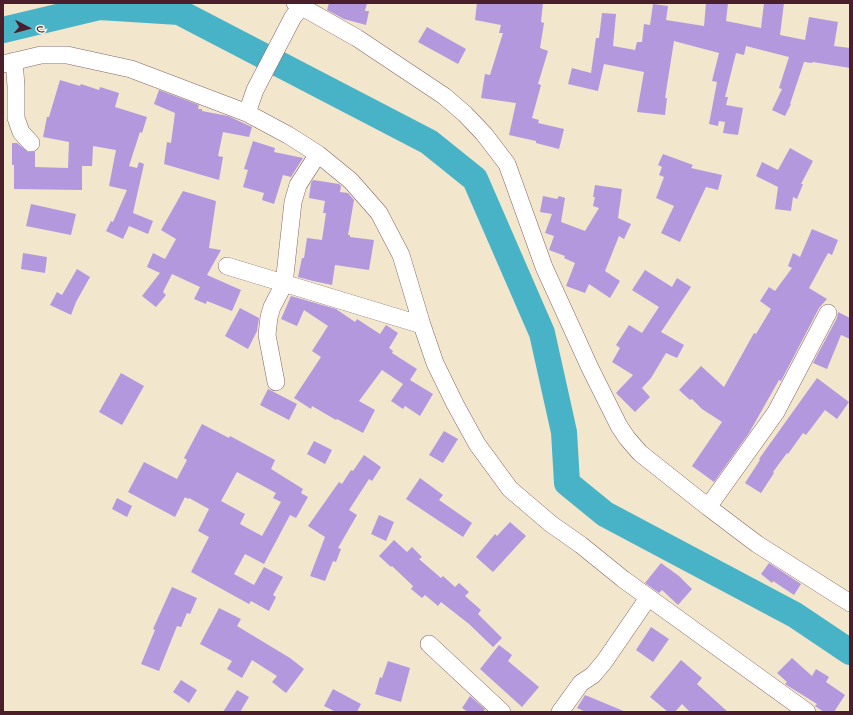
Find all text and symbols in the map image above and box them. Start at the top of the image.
north arrow [8,8,48,48]
text: U [33,25,47,34]

